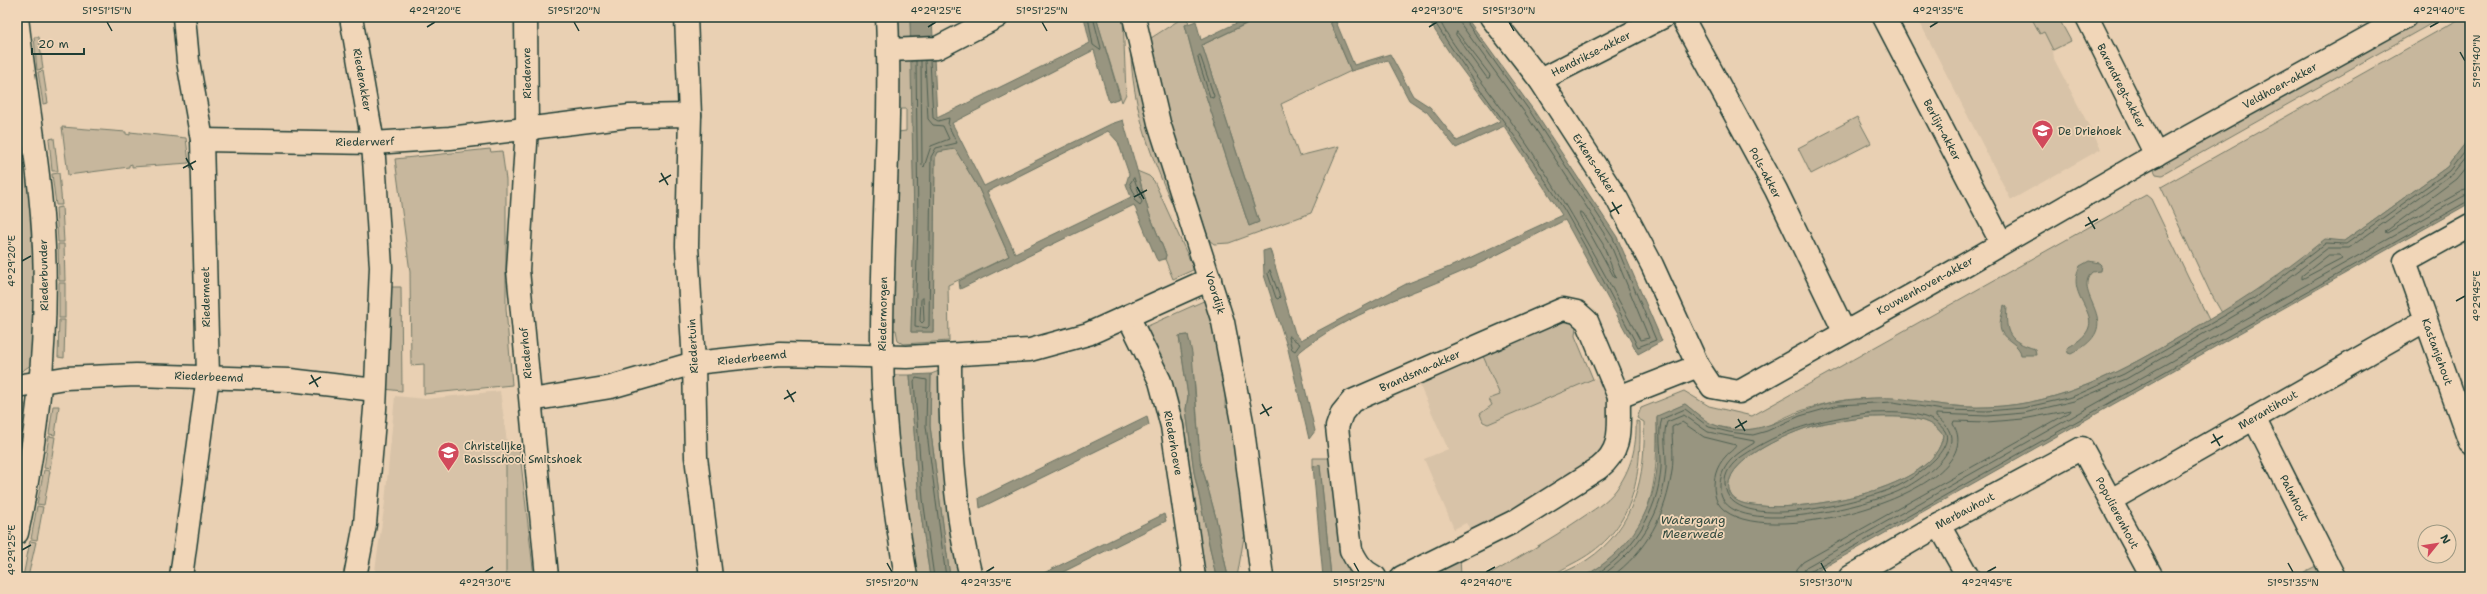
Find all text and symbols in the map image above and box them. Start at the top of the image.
text: 51°51'15"N [82,4,132,17]
text: 4°29'20"E [409,4,461,17]
text: 51°51'20"N [548,4,600,17]
text: 4°29'25"E [910,4,962,17]
text: 51°51'25"N [1016,4,1068,17]
text: 4°29'30"E [1411,4,1463,17]
text: 51°51'30"N [1483,4,1535,17]
text: 4°29'35"E [1913,4,1963,17]
text: 4°29'40"E [2413,4,2465,17]
street label: Hendrikse-akker [1549,27,1633,81]
scale bar [32,30,84,56]
text: 51°51'40"N [2470,35,2483,87]
text: 20 m [38,36,69,52]
street label: Barendregt-akker [2093,41,2149,131]
street label: Riederakker [349,47,375,113]
street label: Riederare [519,47,535,99]
street label: Veldhoen-akker [2240,59,2320,113]
street label: Berlijn-akker [1919,97,1965,163]
school or university icon: De Driehoek [2030,118,2056,151]
place label: De Driehoek [2058,124,2122,139]
street label: Erkens-akker [1569,131,1619,197]
street label: Riederwerf [335,134,396,150]
street label: Pols-akker [1745,145,1785,201]
text: 4°29'20"E [5,235,18,287]
street label: Riederbunder [36,239,52,311]
street label: Kouwenhoven-akker [1874,253,1976,319]
street label: Riedermeet [198,266,214,328]
street label: Voordijk [1201,270,1229,316]
text: 4°29'45"E [2470,271,2483,321]
street label: Riedermorgen [875,276,891,351]
street label: Kastanjehout [2418,316,2456,388]
street label: Riedertuin [684,318,702,374]
street label: Riederhof [516,326,536,379]
street label: Brandsma-akker [1377,346,1463,396]
street label: Riederbeemd [717,347,787,369]
street label: Riederbeemd [174,368,244,386]
street label: Merantihout [2235,387,2301,433]
street label: Riederhoeve [1160,409,1186,477]
school or university icon: Christelijke Basisschool Smitshoek [435,439,461,472]
place label: Christelijke Basisschool Smitshoek [464,439,582,467]
street label: Palmhout [2276,472,2312,524]
street label: Populierenhout [2092,474,2142,552]
street label: Merbauhout [1933,489,1997,533]
water label: Watergang Meerwede [1661,512,1725,542]
text: 4°29'25"E [5,524,18,576]
north arrow [2417,524,2457,564]
text: N [2437,532,2454,547]
text: 4°29'30"E [459,576,511,589]
text: 51°51'20"N [866,576,918,589]
text: 4°29'35"E [961,576,1011,589]
text: 51°51'25"N [1333,576,1385,589]
text: 4°29'40"E [1460,576,1512,589]
text: 51°51'30"N [1800,576,1852,589]
text: 4°29'45"E [1962,576,2012,589]
text: 51°51'35"N [2267,576,2319,589]

